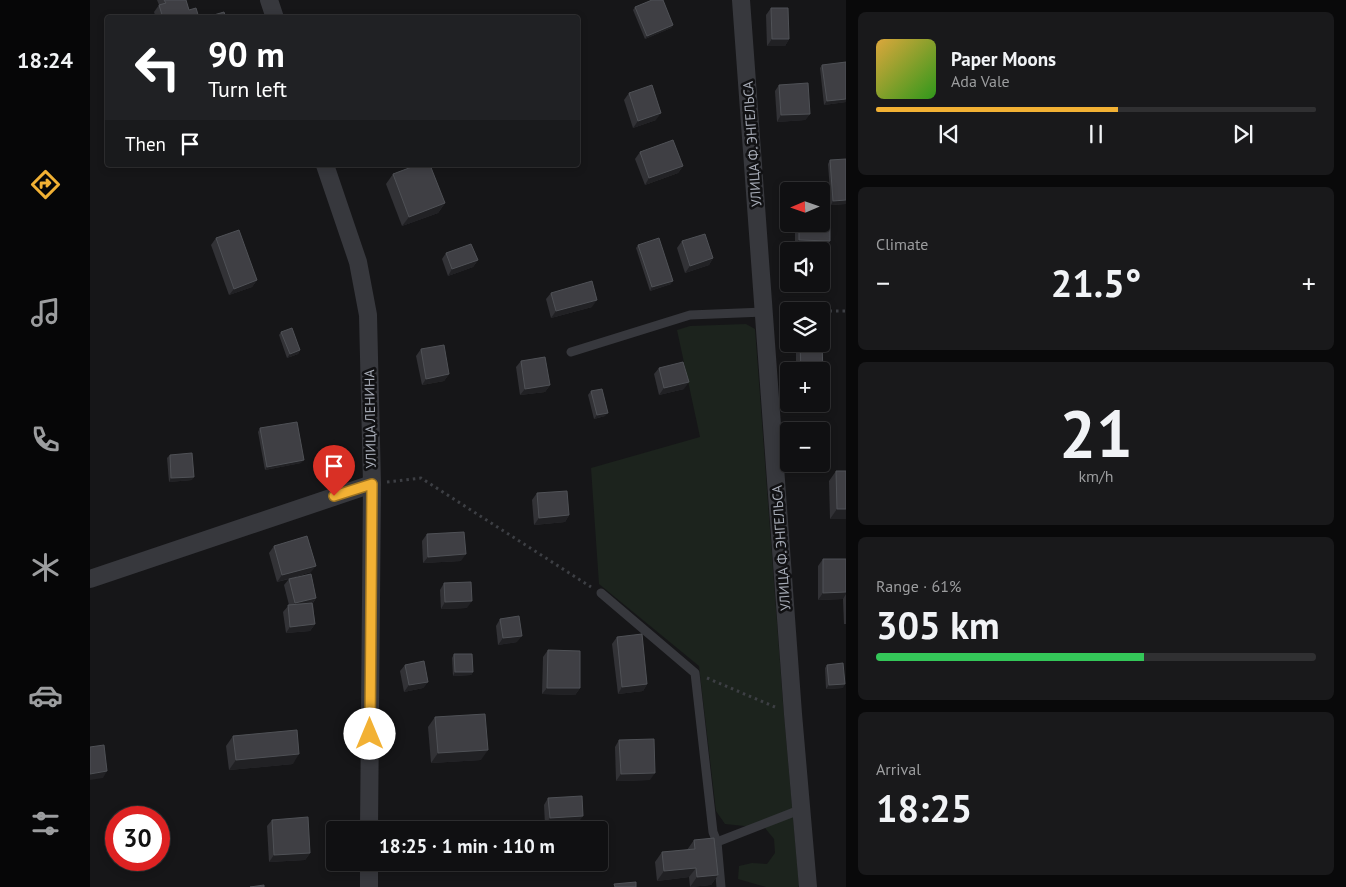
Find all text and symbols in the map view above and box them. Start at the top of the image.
text: 90 m [208,31,285,77]
icon: left [125,35,190,100]
text: 18:24 [17,46,73,74]
text: Paper Moons [951,47,1056,71]
text: Ada Vale [951,71,1010,91]
text: Turn left [208,75,287,103]
street label: УЛИЦА Ф. ЭНГЕЛЬСА [739,80,765,207]
icon: previous [935,120,963,148]
icon: pause [1082,120,1110,148]
icon: next [1229,120,1257,148]
icon: arrive [176,130,204,158]
text: Then [125,132,166,156]
icon: directions [28,167,63,202]
north arrow [780,182,830,232]
map controls [780,182,830,472]
text: Climate [876,234,928,254]
button: sound [780,242,830,292]
text: 21.5° [1051,258,1141,307]
text: − [876,264,890,301]
text: + [1302,264,1316,301]
icon: music [28,295,63,330]
button: layers [780,302,830,352]
button: + [780,362,830,412]
street label: УЛИЦА ЛЕНИНА [360,368,380,469]
text: 21 [1059,391,1133,475]
icon: phone [28,422,63,457]
button: − [780,422,830,472]
pin [313,445,355,496]
icon: arrive [320,452,348,480]
text: km/h [1078,466,1114,486]
street label: УЛИЦА Ф. ЭНГЕЛЬСА [768,484,794,611]
icon: climate [28,550,63,585]
text: Range · 61% [876,576,961,596]
text: 305 km [876,600,1000,649]
icon: car [28,678,63,713]
position arrow [343,707,395,759]
text: Arrival [876,759,921,779]
text: 18:25 [876,783,972,832]
icon: filters [28,806,63,841]
speed limit sign: 30 [105,806,170,871]
text: 18:25 · 1 min · 110 m [379,834,555,858]

